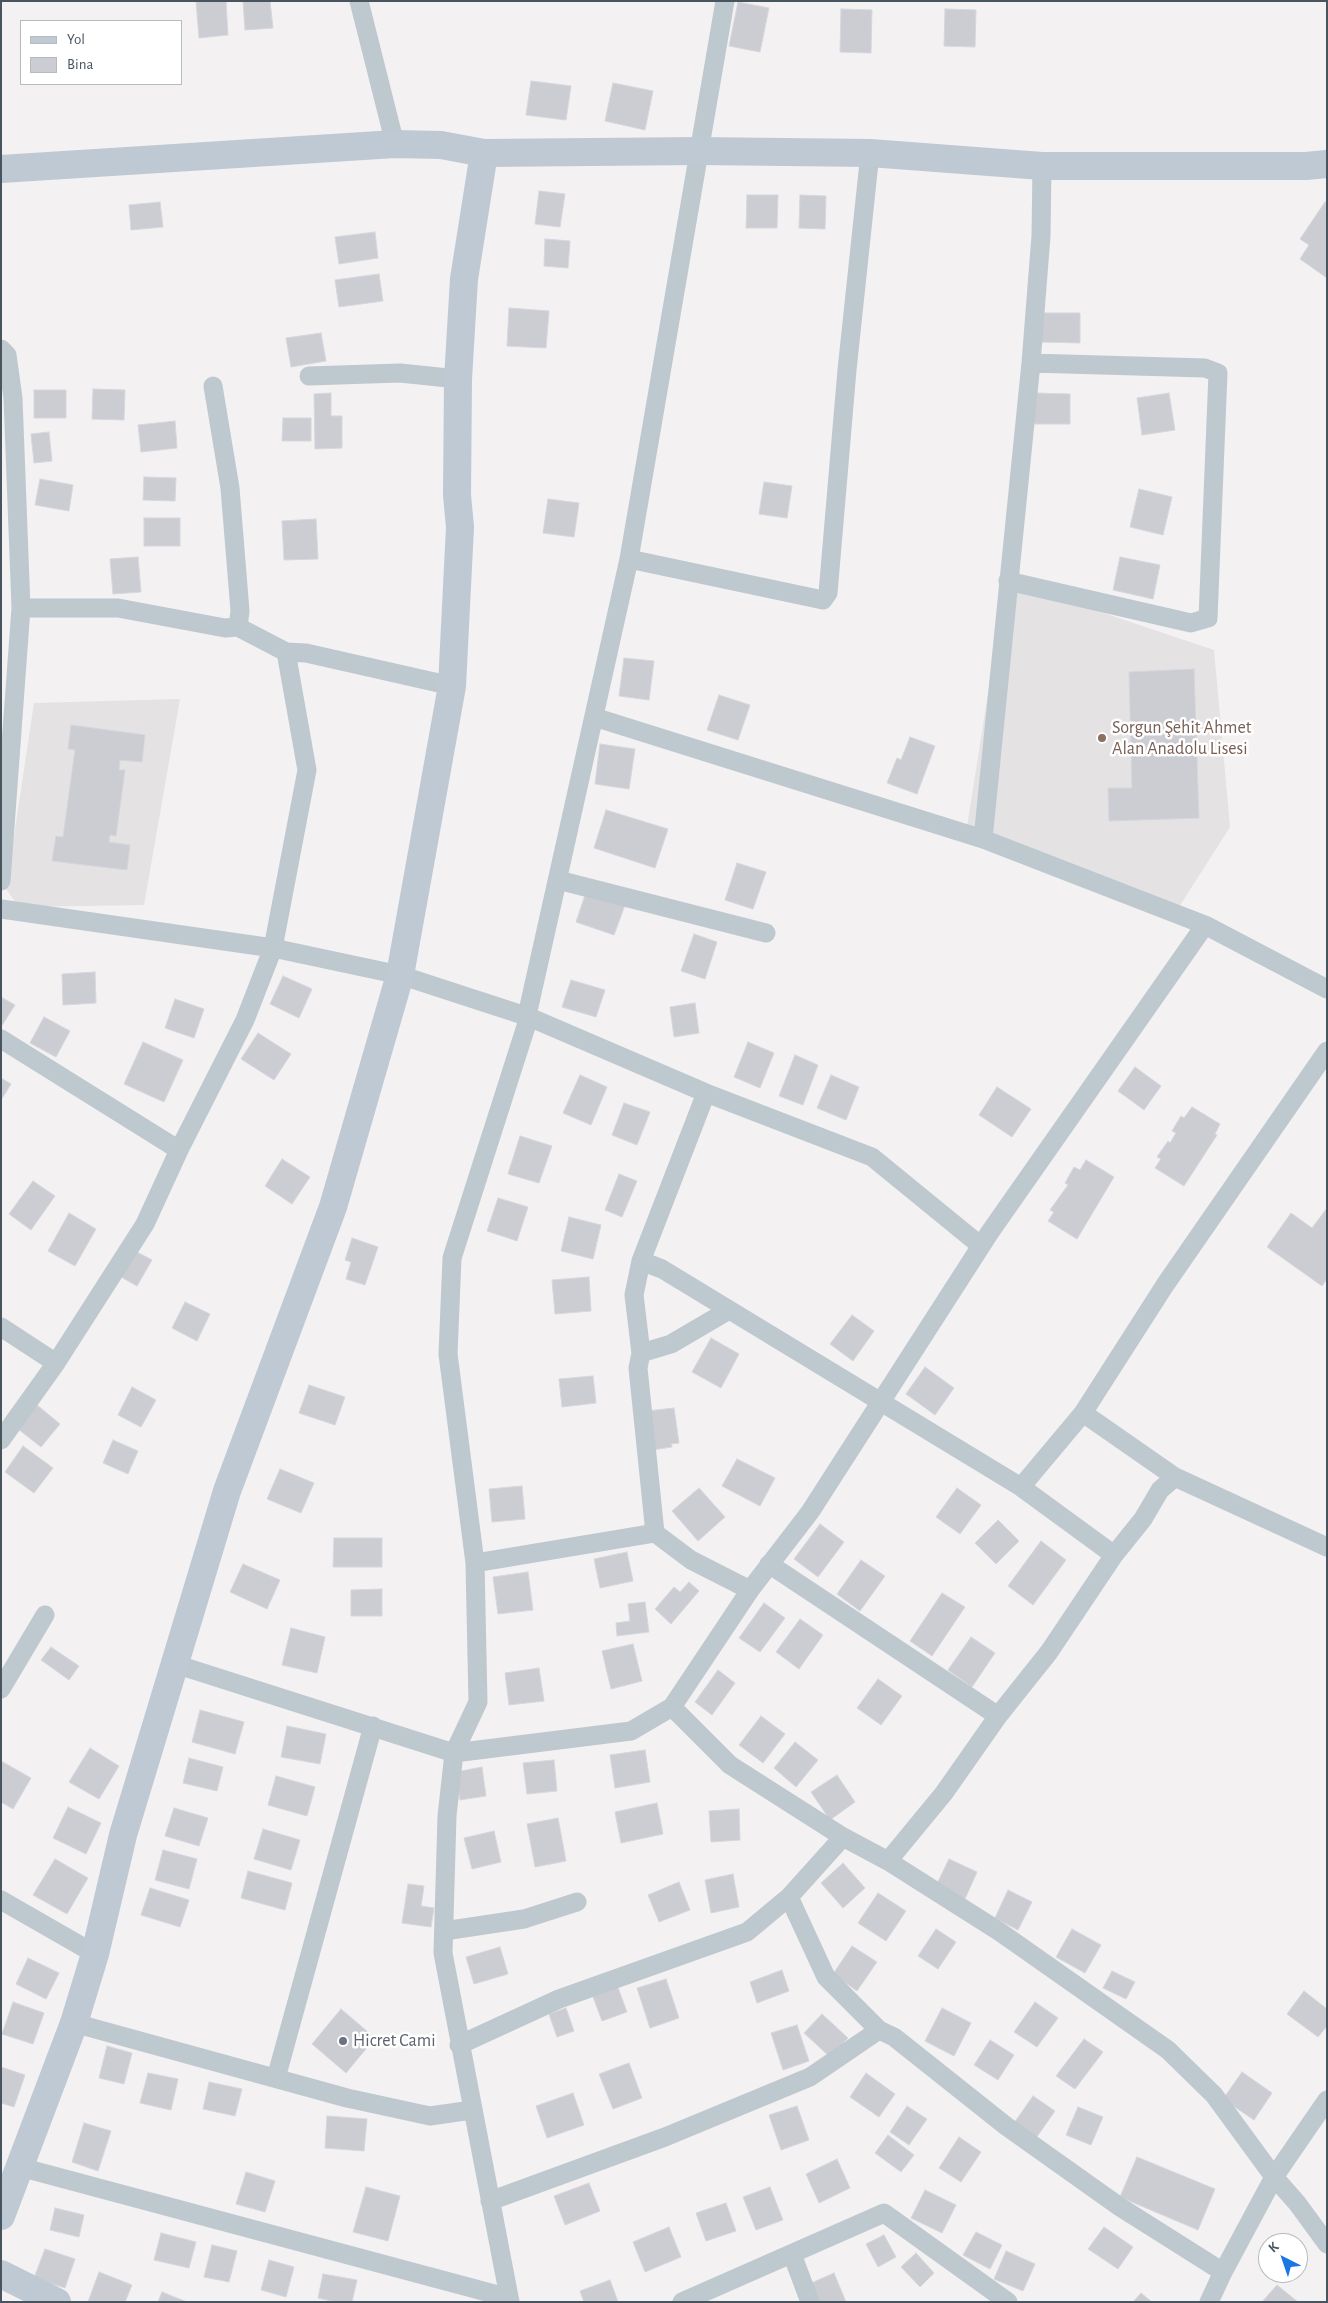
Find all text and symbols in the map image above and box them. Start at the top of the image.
legend [20,20,182,85]
text: Yol [67,32,85,47]
text: Bina [67,57,93,72]
place label: Sorgun Şehit Ahmet Alan Anadolu Lisesi [1112,717,1252,760]
marker: Sorgun Şehit Ahmet Alan Anadolu Lisesi [1096,732,1108,744]
place label: Hicret Cami [353,2030,435,2052]
marker: Hicret Cami [337,2035,349,2047]
north arrow [1258,2233,1308,2283]
text: K [1266,2239,1281,2255]

